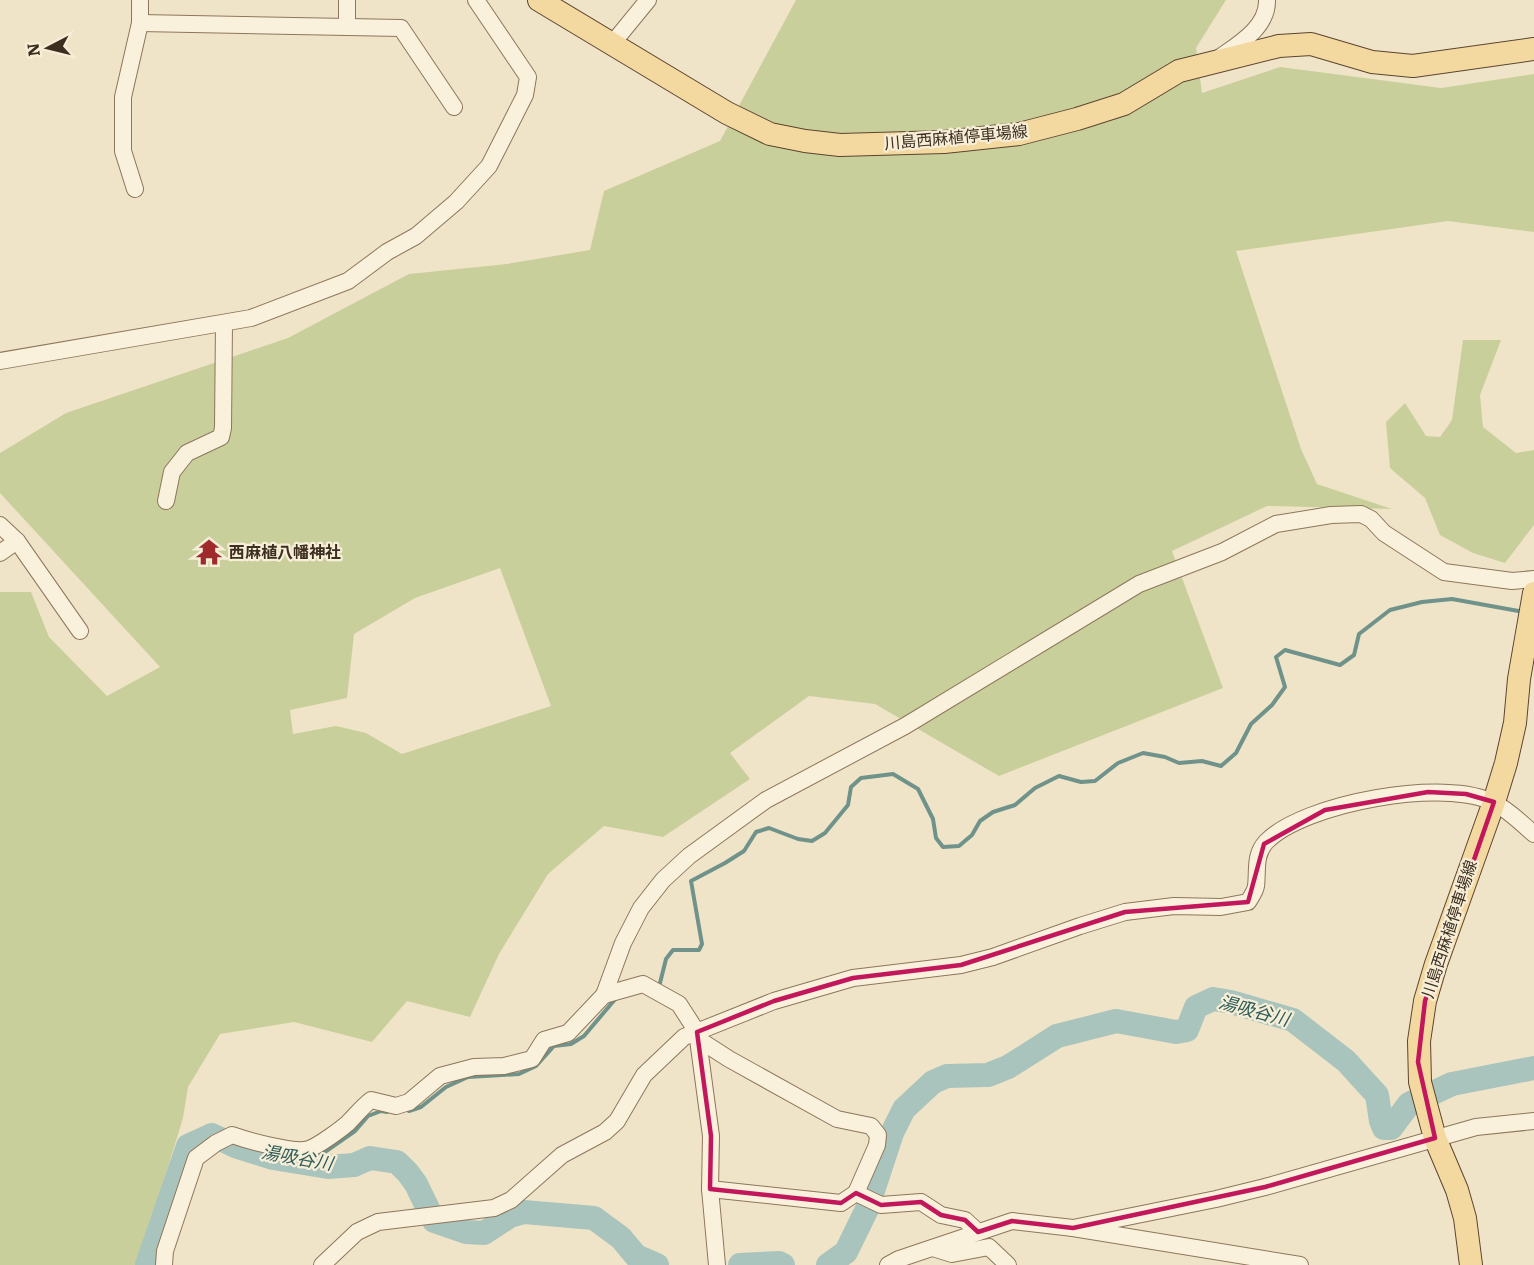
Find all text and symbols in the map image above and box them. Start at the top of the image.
north arrow [18,18,78,78]
text: N [19,42,45,58]
street label: 川島西麻植停車場線 [883,118,1029,154]
temple icon: 西麻植八幡神社 [194,537,224,567]
place label: 西麻植八幡神社 [229,539,341,563]
street label: 川島西麻植停車場線 [1414,856,1482,1001]
water label: 湯吸谷川 [1216,987,1295,1032]
water label: 湯吸谷川 [259,1137,337,1176]

